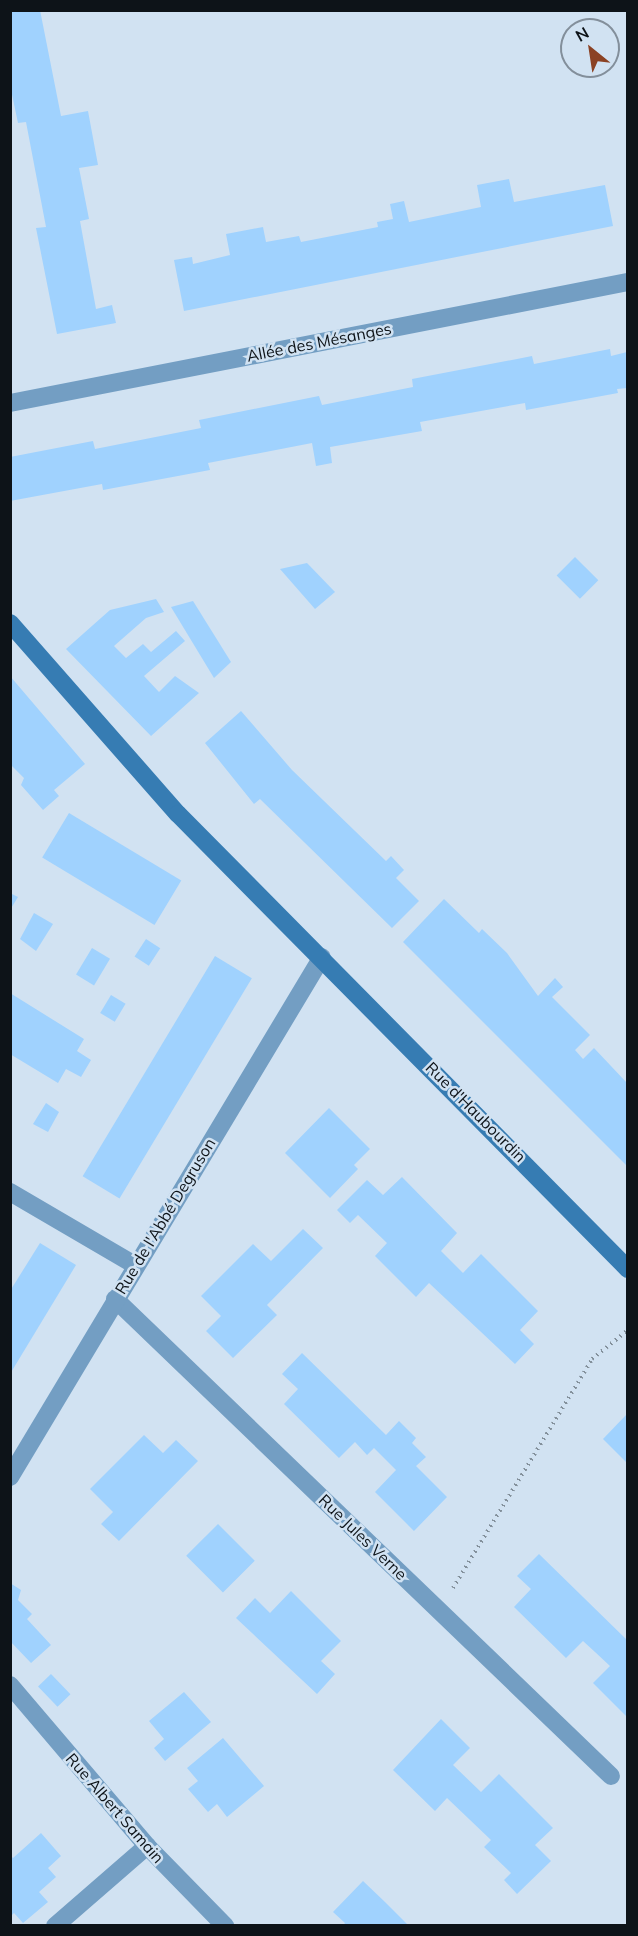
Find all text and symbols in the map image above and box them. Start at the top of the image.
north arrow [560,18,620,78]
text: N [572,22,592,46]
street label: Allée des Mésanges [245,319,393,365]
street label: Rue d'Haubourdin [422,1058,530,1166]
street label: Rue de l'Abbé Degruson [111,1134,219,1298]
street label: Rue Jules Verne [315,1490,411,1584]
street label: Rue Albert Samain [62,1749,168,1867]

